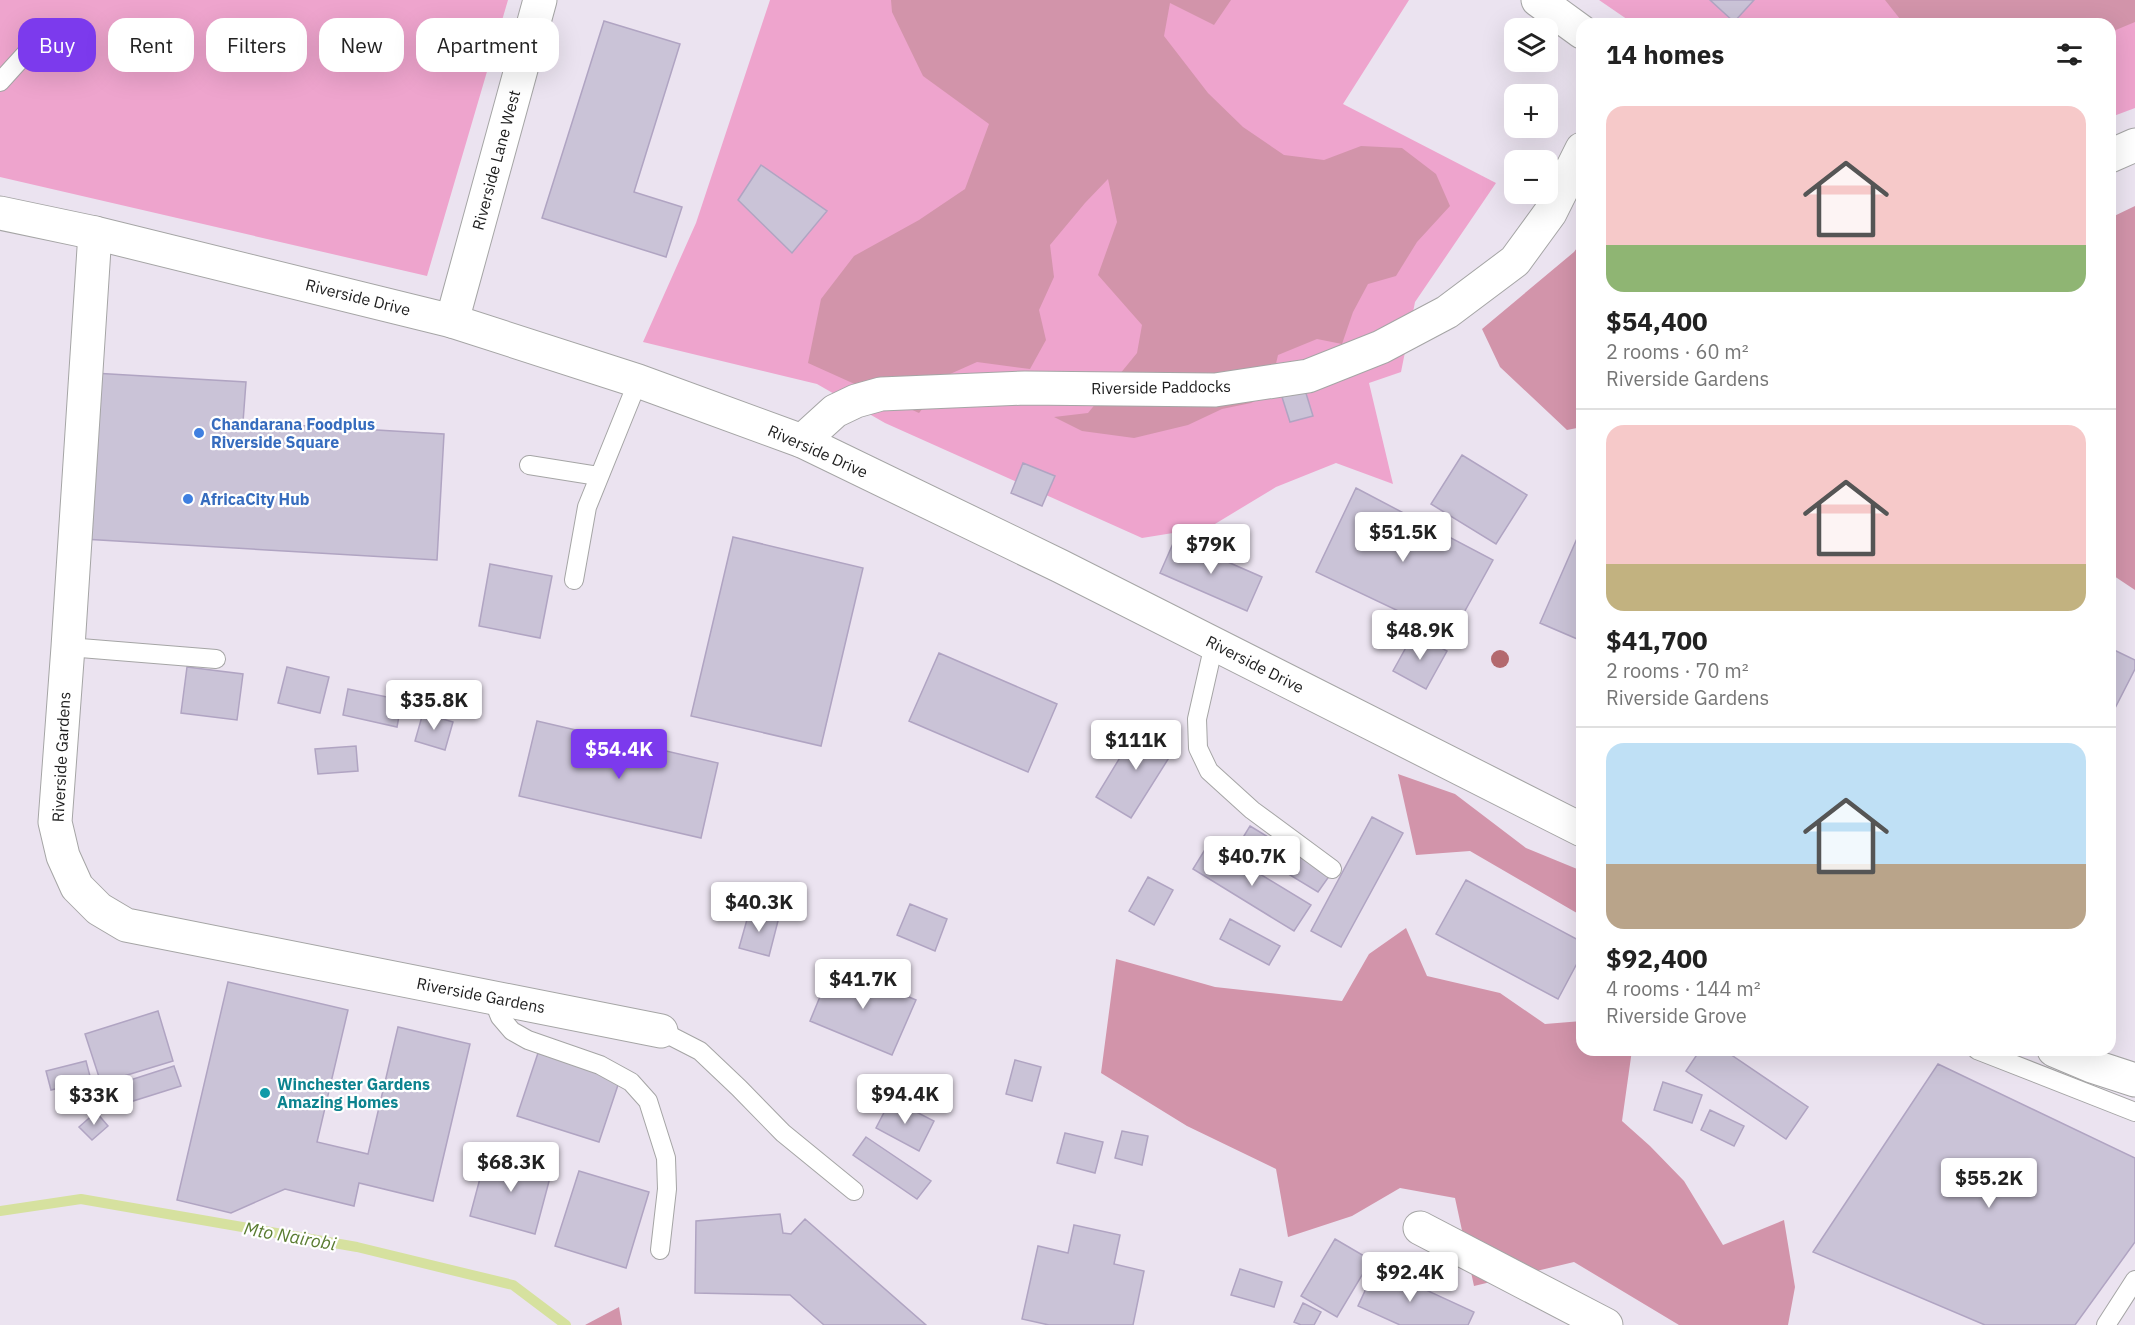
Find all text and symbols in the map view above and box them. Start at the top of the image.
chip: Buy [18,18,96,72]
chip: Rent [108,18,194,72]
chip: Filters [206,18,307,72]
chip: New [319,18,404,72]
chip: Apartment [416,18,559,72]
map controls [1504,18,1558,204]
button: layers [1504,18,1558,72]
text: 14 homes [1606,37,1724,71]
icon: filters [2053,38,2086,71]
button: + [1504,84,1558,138]
street label: Riverside Lane West [468,88,524,232]
icon: home [1792,145,1900,253]
button: − [1504,150,1558,204]
street label: Riverside Drive [303,274,413,320]
text: $54,400 [1606,304,1708,338]
text: 2 rooms · 60 m² [1606,338,1749,365]
text: Riverside Gardens [1606,365,1769,392]
street label: Riverside Paddocks [1091,376,1231,398]
place label: Chandarana Foodplus Riverside Square [211,414,375,452]
street label: Riverside Drive [765,420,871,482]
marker: Chandarana Foodplus Riverside Square [192,426,206,440]
icon: home [1792,464,1900,572]
place label: AfricaCity Hub [200,489,310,509]
marker: AfricaCity Hub [181,492,195,506]
pin: $51.5K [1354,512,1452,563]
text: $51.5K [1369,518,1437,545]
pin: $79K [1175,524,1247,575]
text: $79K [1186,530,1236,557]
pin: $48.9K [1371,610,1469,661]
text: $48.9K [1386,616,1454,643]
text: $41,700 [1606,623,1708,657]
street label: Riverside Drive [1203,631,1308,697]
text: 2 rooms · 70 m² [1606,657,1749,684]
pin: $35.8K [385,680,483,731]
text: Riverside Gardens [1606,684,1769,711]
text: $35.8K [400,686,468,713]
street label: Riverside Gardens [48,691,74,823]
pin: $111K [1094,720,1178,771]
text: $111K [1105,726,1167,753]
pin: $54.4K [570,729,668,780]
text: $54.4K [585,735,653,762]
icon: home [1792,782,1900,890]
pin: $40.7K [1203,836,1301,887]
text: $40.7K [1218,842,1286,869]
pin: $40.3K [710,882,808,933]
text: $40.3K [725,888,793,915]
text: $92,400 [1606,941,1708,975]
pin: $41.7K [814,959,912,1010]
text: $41.7K [829,965,897,992]
street label: Riverside Gardens [415,973,547,1017]
text: 4 rooms · 144 m² [1606,975,1761,1002]
text: Riverside Grove [1606,1002,1747,1029]
place label: Winchester Gardens Amazing Homes [277,1074,430,1112]
pin: $94.4K [856,1074,954,1125]
pin: $33K [58,1075,130,1126]
text: $94.4K [871,1080,939,1107]
text: $33K [69,1081,119,1108]
marker: Winchester Gardens Amazing Homes [258,1086,272,1100]
pin: $68.3K [462,1142,560,1193]
text: $68.3K [477,1148,545,1175]
pin: $55.2K [1940,1158,2038,1209]
text: $55.2K [1955,1164,2023,1191]
water label: Mto Nairobi [242,1217,338,1255]
pin: $92.4K [1361,1252,1459,1303]
text: $92.4K [1376,1258,1444,1285]

